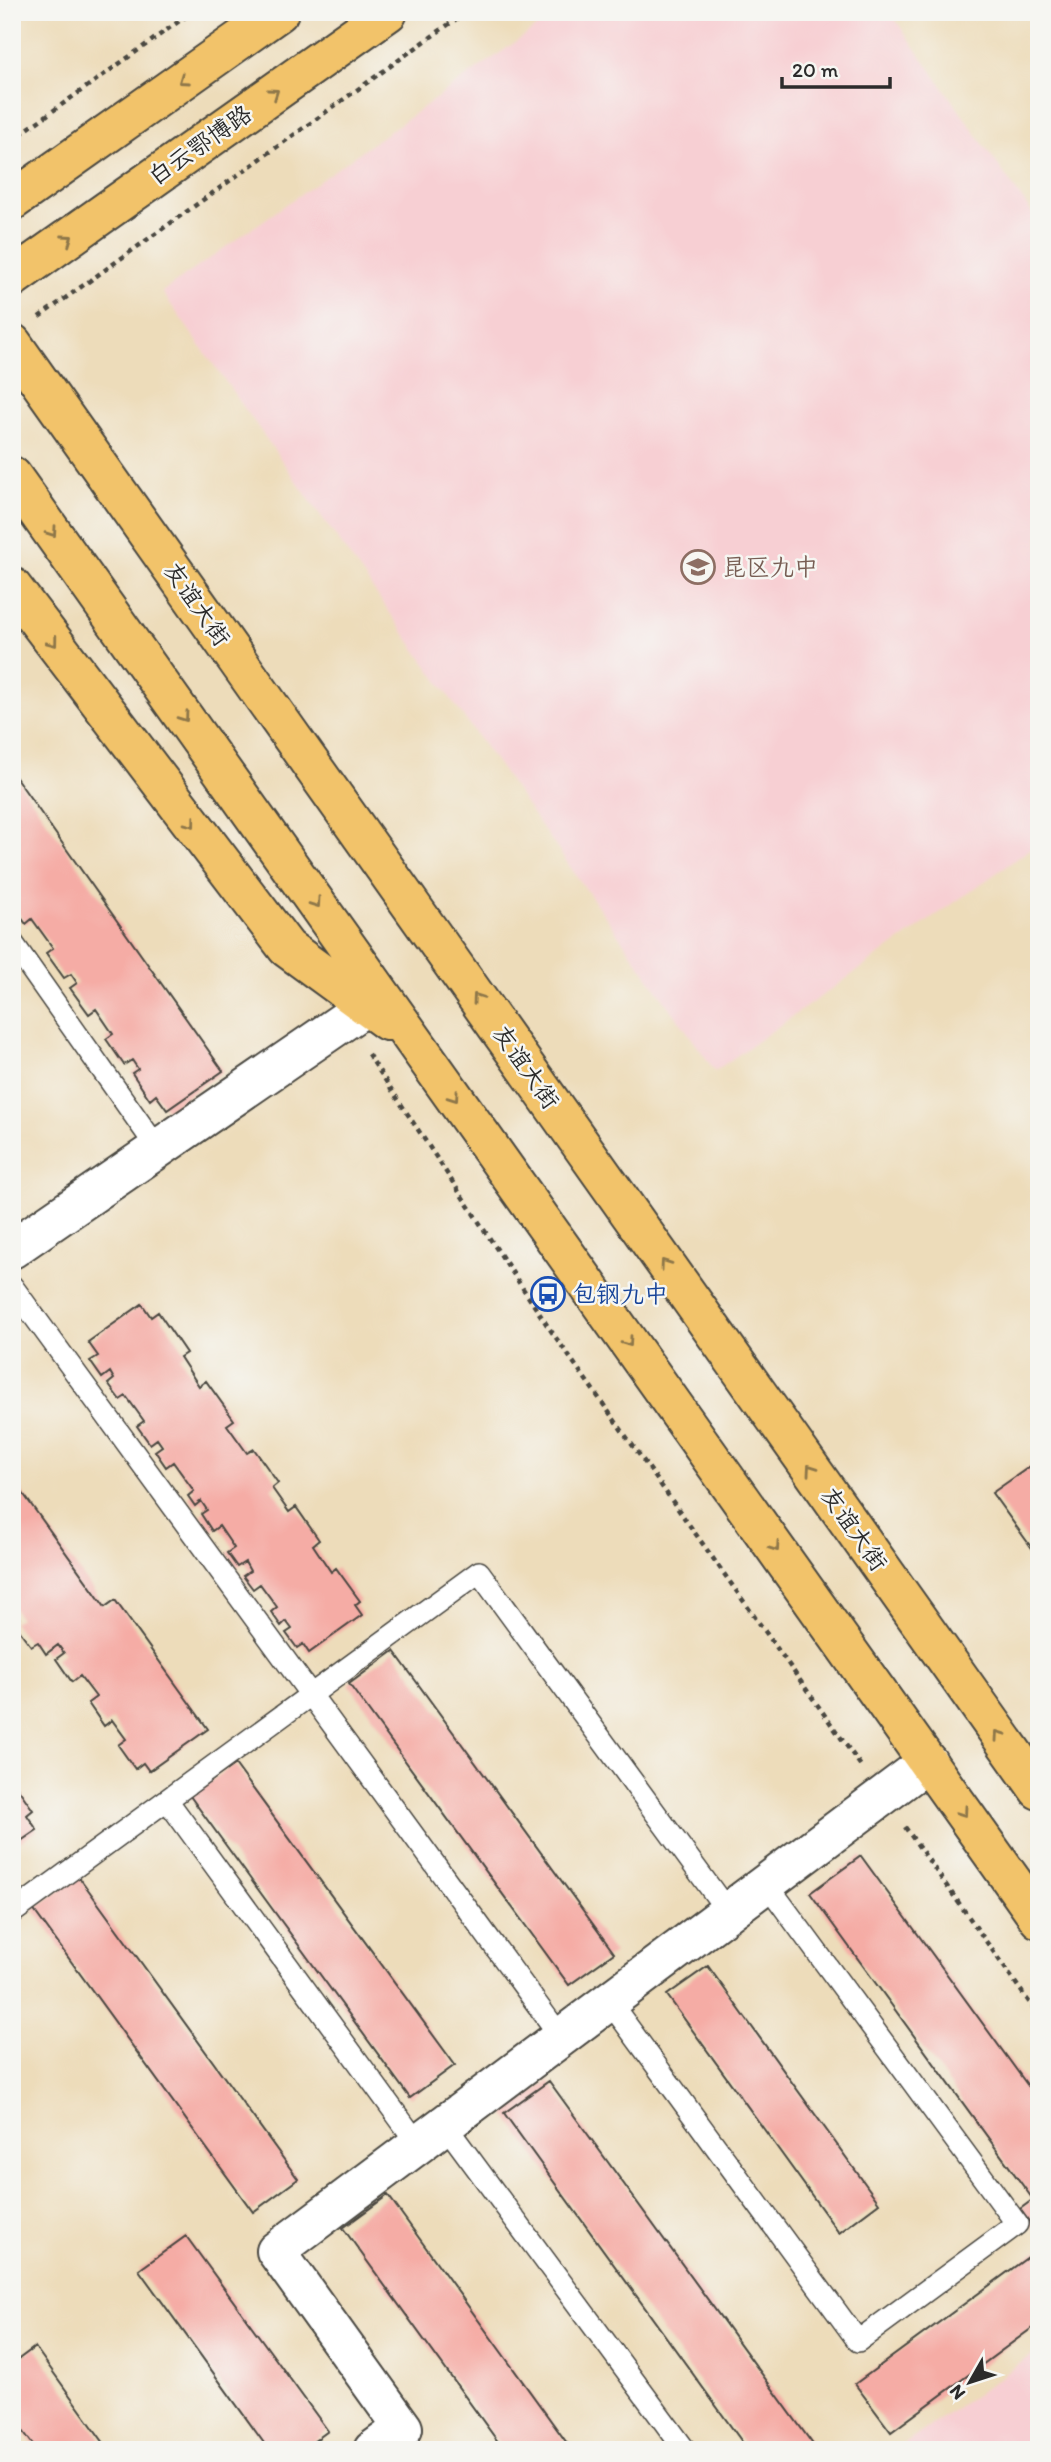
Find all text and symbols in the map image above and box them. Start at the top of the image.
scale bar [782,46,890,90]
text: 20 m [792,57,839,82]
one-way arrow [178,72,191,84]
one-way arrow [266,89,279,101]
street label: 白云鄂博路 [142,98,257,191]
one-way arrow [60,235,73,247]
one-way arrow [44,524,56,537]
school or university icon: 昆区九中 [679,548,717,586]
place label: 昆区九中 [722,552,818,581]
street label: 友谊大街 [158,556,237,651]
one-way arrow [45,634,58,647]
one-way arrow [176,709,188,722]
one-way arrow [182,816,195,828]
one-way arrow [308,895,320,908]
one-way arrow [473,993,485,1006]
street label: 友谊大街 [487,1019,566,1114]
one-way arrow [446,1089,458,1101]
one-way arrow [661,1259,673,1272]
bus stop icon: 包钢九中 [529,1275,567,1313]
place label: 包钢九中 [572,1279,668,1308]
one-way arrow [620,1334,633,1347]
one-way arrow [807,1464,819,1477]
street label: 友谊大街 [815,1481,894,1576]
one-way arrow [766,1539,779,1552]
one-way arrow [995,1730,1007,1743]
one-way arrow [955,1804,967,1817]
north arrow [936,2346,1006,2416]
text: N [944,2380,970,2405]

